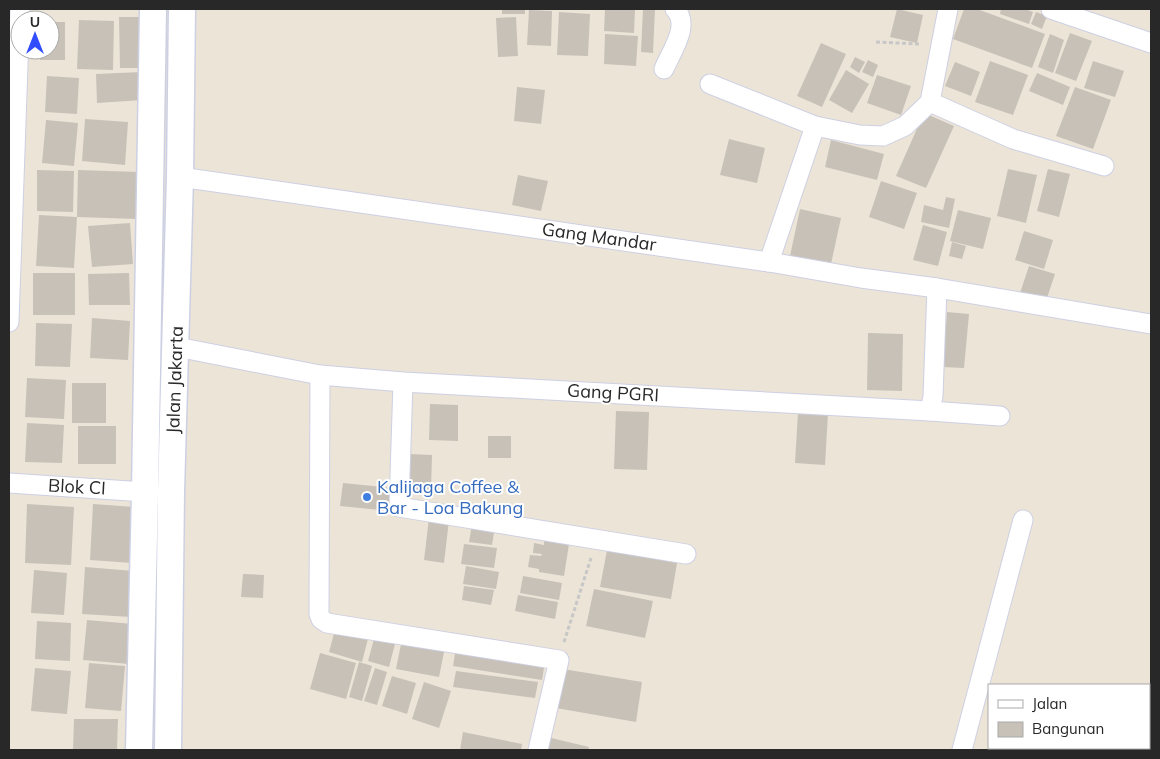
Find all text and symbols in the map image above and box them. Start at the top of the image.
north arrow [10,10,60,60]
text: U [30,13,40,31]
street label: Gang Mandar [541,217,658,256]
street label: Jalan Jakarta [161,326,188,434]
street label: Gang PGRI [567,379,660,406]
street label: Blok CI [48,474,106,499]
place label: Kalijaga Coffee & Bar - Loa Bakung [377,475,523,519]
marker: Kalijaga Coffee & Bar - Loa Bakung [361,491,373,503]
legend [988,684,1150,749]
text: Jalan [1032,694,1067,713]
text: Bangunan [1032,719,1104,738]

